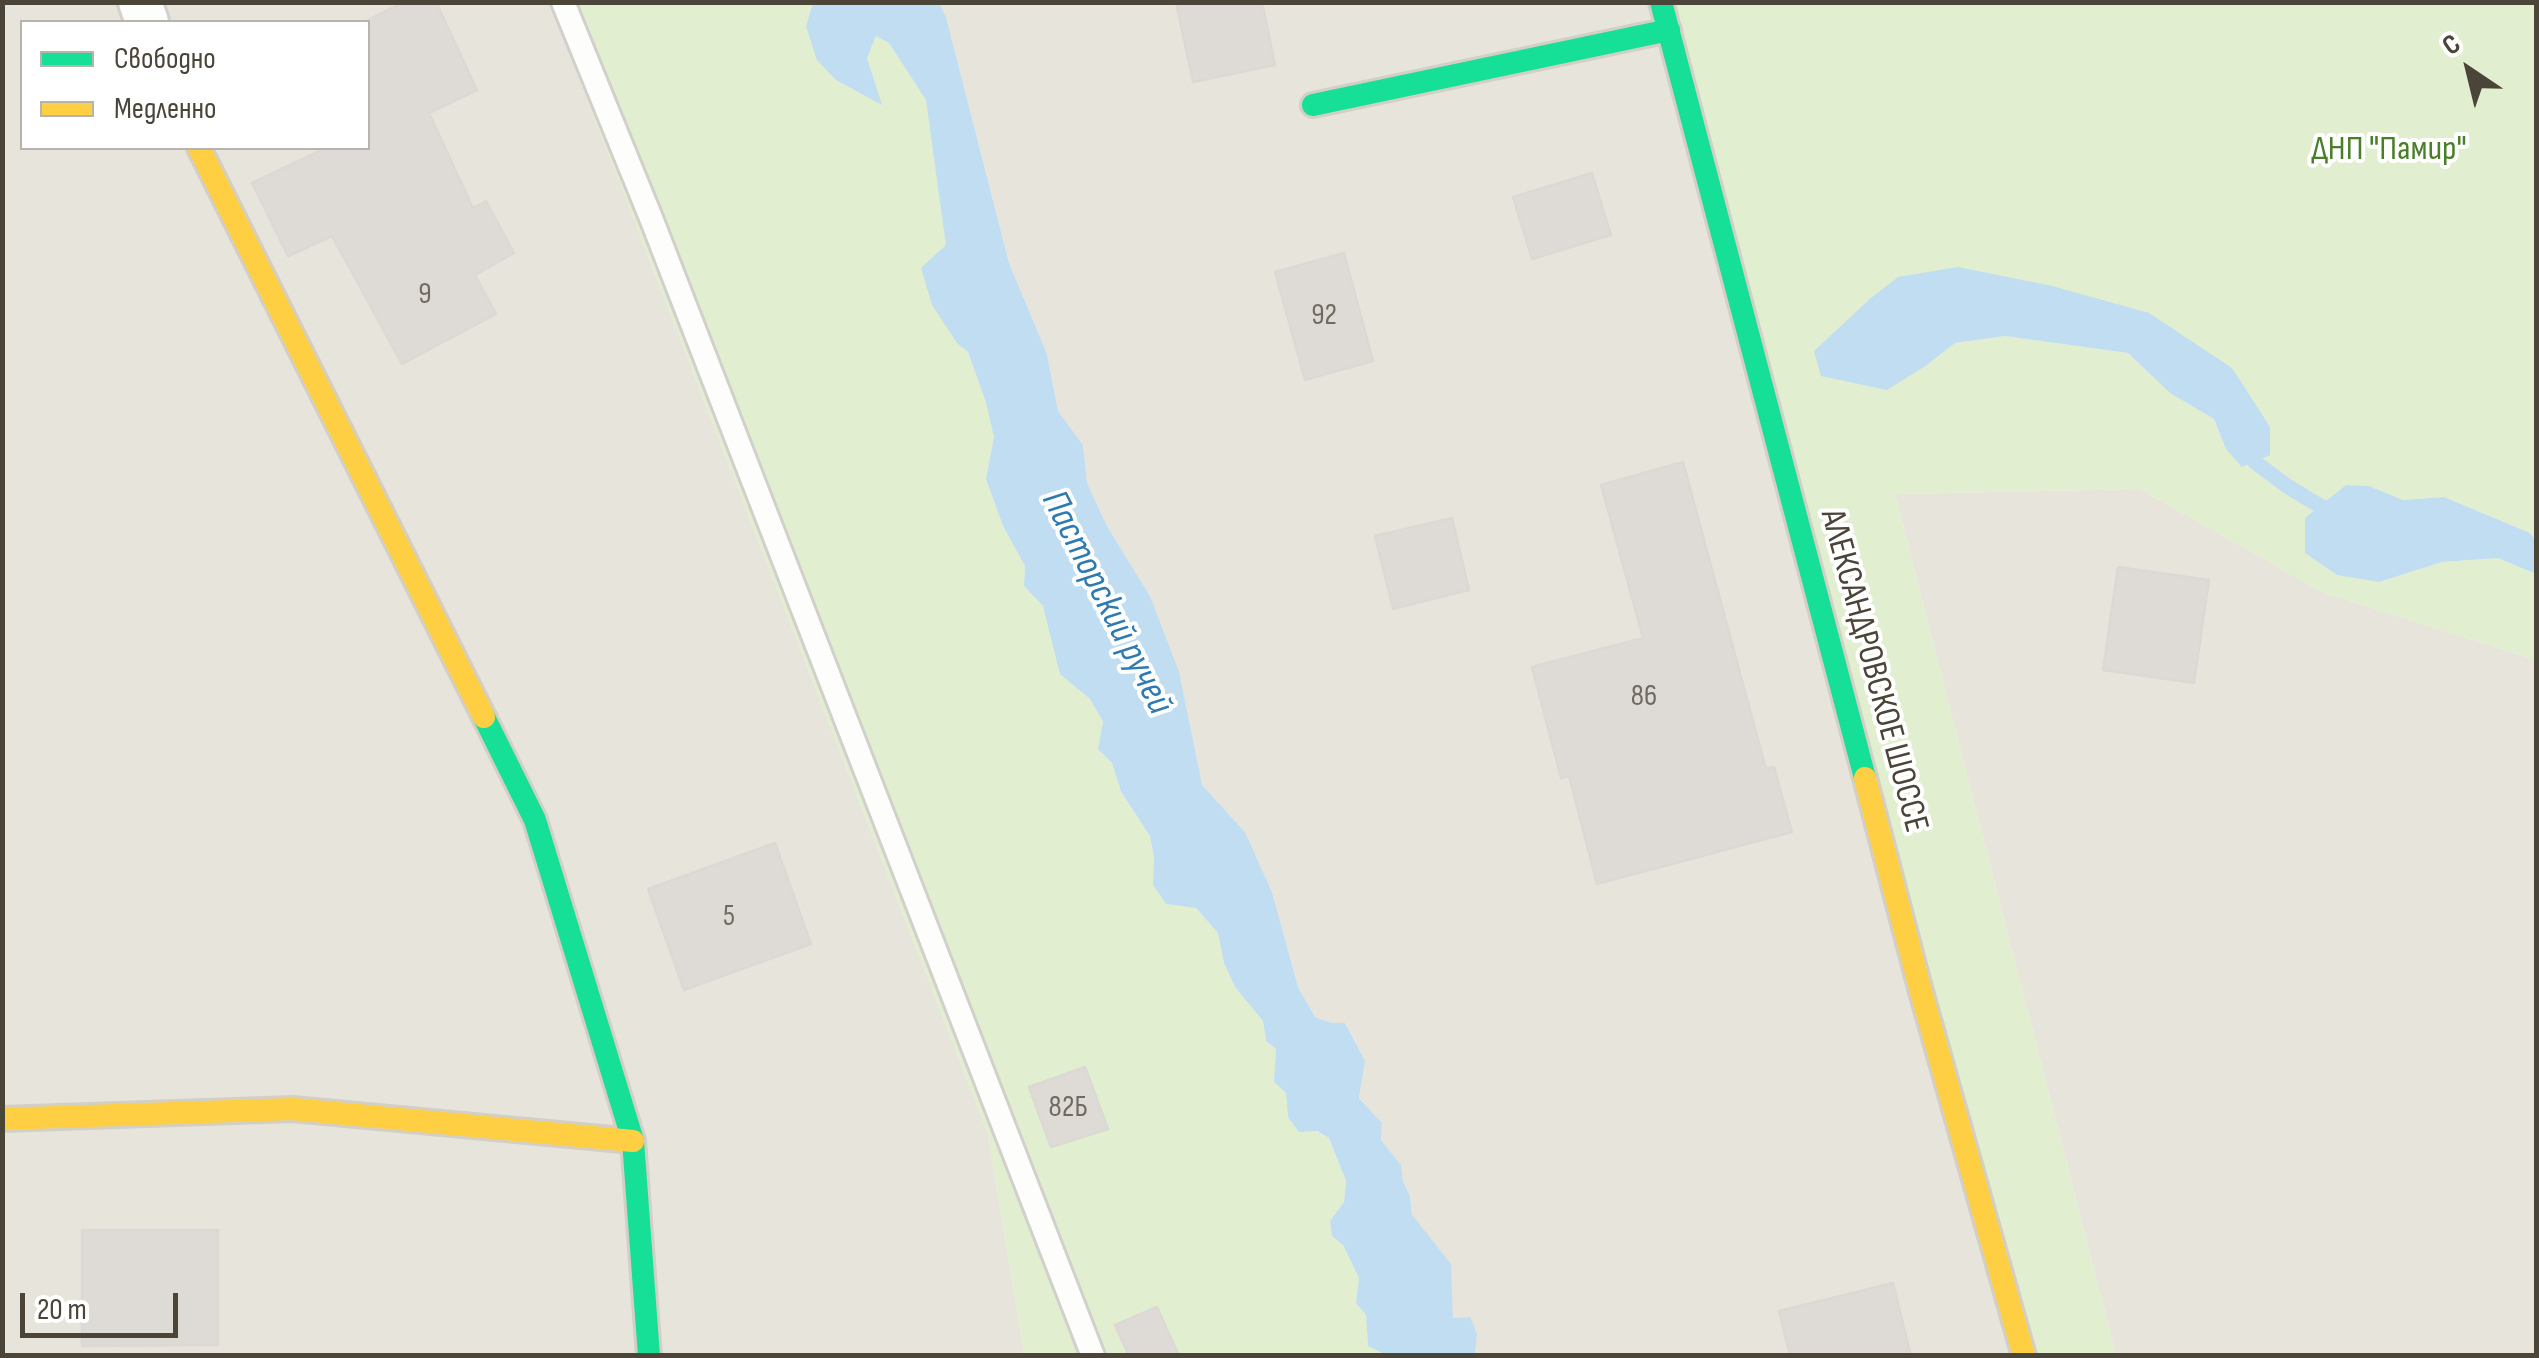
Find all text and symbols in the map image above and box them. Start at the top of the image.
legend [20,20,370,150]
north arrow [2419,20,2519,120]
text: С [2436,27,2467,63]
text: Свободно [114,41,216,77]
text: Медленно [114,91,216,127]
park label: ДНП "Памир" [2311,129,2467,171]
house number: 9 [418,277,432,313]
house number: 92 [1311,298,1337,334]
water label: Пасторский ручей [1030,484,1182,722]
street label: АЛЕКСАНДРОВСКОЕ ШОССЕ [1810,505,1936,837]
house number: 86 [1631,679,1657,715]
house number: 5 [723,899,735,935]
house number: 82Б [1048,1090,1088,1126]
scale bar [25,1273,182,1335]
text: 20 m [37,1292,87,1328]

